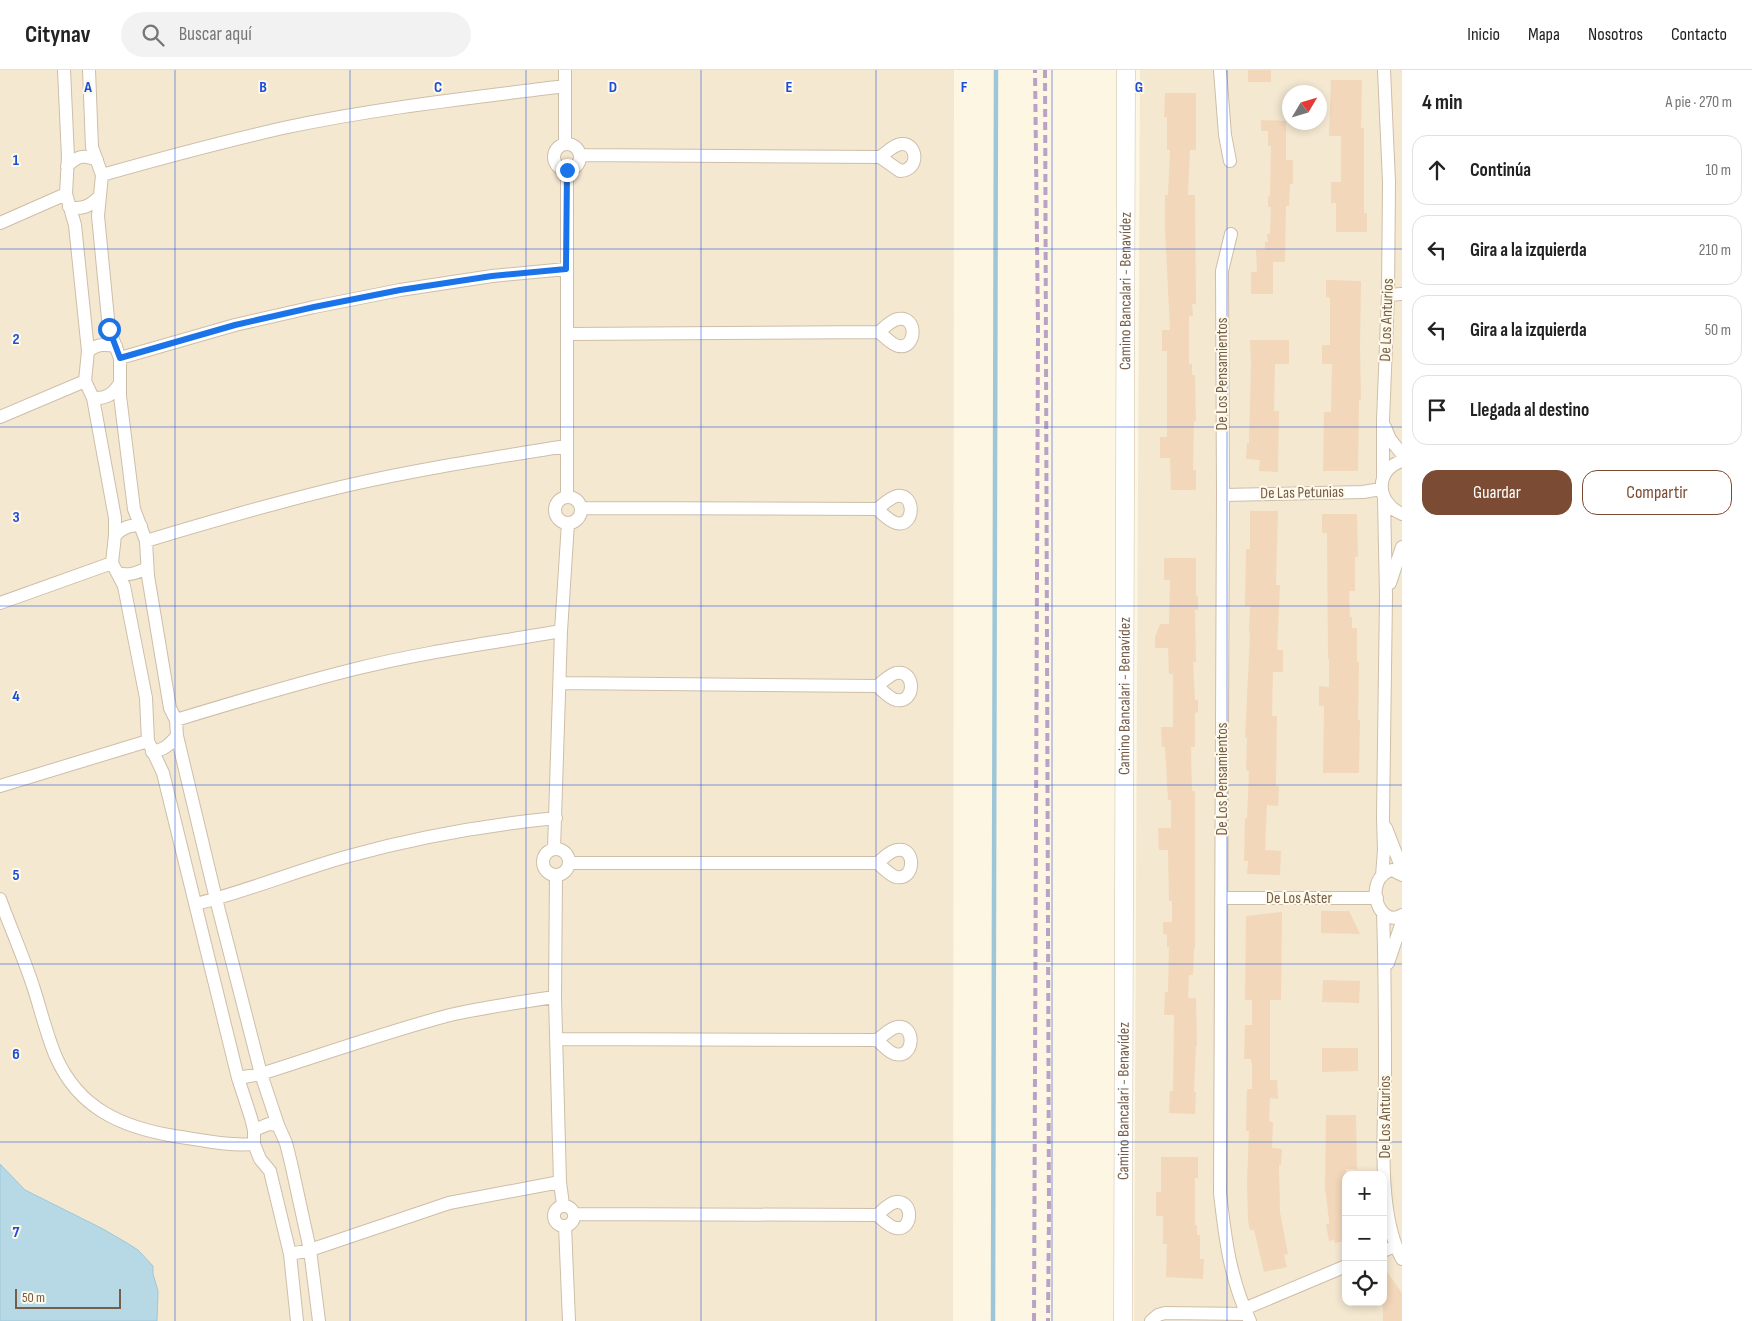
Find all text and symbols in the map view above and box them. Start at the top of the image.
search box [121,12,471,57]
text: Citynav [25,20,91,49]
icon: search [139,21,167,49]
text: Buscar aquí [179,23,252,46]
text: Inicio [1467,24,1500,45]
text: Mapa [1528,24,1560,45]
text: Nosotros [1588,24,1643,45]
text: Contacto [1671,24,1727,45]
text: A [83,78,92,97]
text: B [259,78,267,97]
text: C [434,78,442,97]
text: D [609,78,617,97]
text: E [786,78,793,97]
text: F [961,78,968,97]
text: G [1135,78,1143,97]
north arrow [1282,85,1327,130]
text: 4 min [1422,90,1463,115]
text: A pie · 270 m [1665,93,1732,112]
text: 1 [13,151,20,170]
icon: ahead [1423,156,1451,184]
route end [556,159,579,182]
text: Continúa [1470,159,1531,182]
text: 10 m [1705,161,1731,180]
street label: Camino Bancalari - Benavídez [1116,212,1135,370]
icon: left [1423,236,1451,264]
text: Gira a la izquierda [1470,239,1587,262]
text: 210 m [1699,241,1731,260]
street label: De Los Anturios [1376,278,1398,362]
icon: left [1423,316,1451,344]
street label: De Los Pensamientos [1213,317,1232,431]
route start [98,318,121,341]
text: Gira a la izquierda [1470,319,1587,342]
text: 50 m [1705,321,1731,340]
text: 2 [12,330,20,349]
icon: arrive [1423,396,1451,424]
text: Llegada al destino [1470,399,1589,422]
button: Guardar [1422,470,1572,515]
button: Compartir [1582,470,1732,515]
street label: De Las Petunias [1260,483,1344,503]
text: 3 [12,508,20,527]
street label: Camino Bancalari - Benavídez [1115,617,1134,775]
text: 4 [12,687,20,706]
street label: De Los Pensamientos [1213,722,1232,836]
text: 5 [12,866,20,885]
street label: De Los Aster [1266,889,1332,908]
street label: Camino Bancalari - Benavídez [1114,1022,1133,1180]
text: 6 [12,1045,20,1064]
street label: De Los Anturios [1376,1075,1395,1159]
map controls [1342,1171,1387,1306]
button: + [1342,1171,1387,1216]
button: − [1342,1216,1387,1261]
text: 7 [13,1223,20,1242]
button: locate [1342,1261,1387,1306]
scale bar [15,1286,121,1309]
text: 50 m [22,1289,45,1306]

